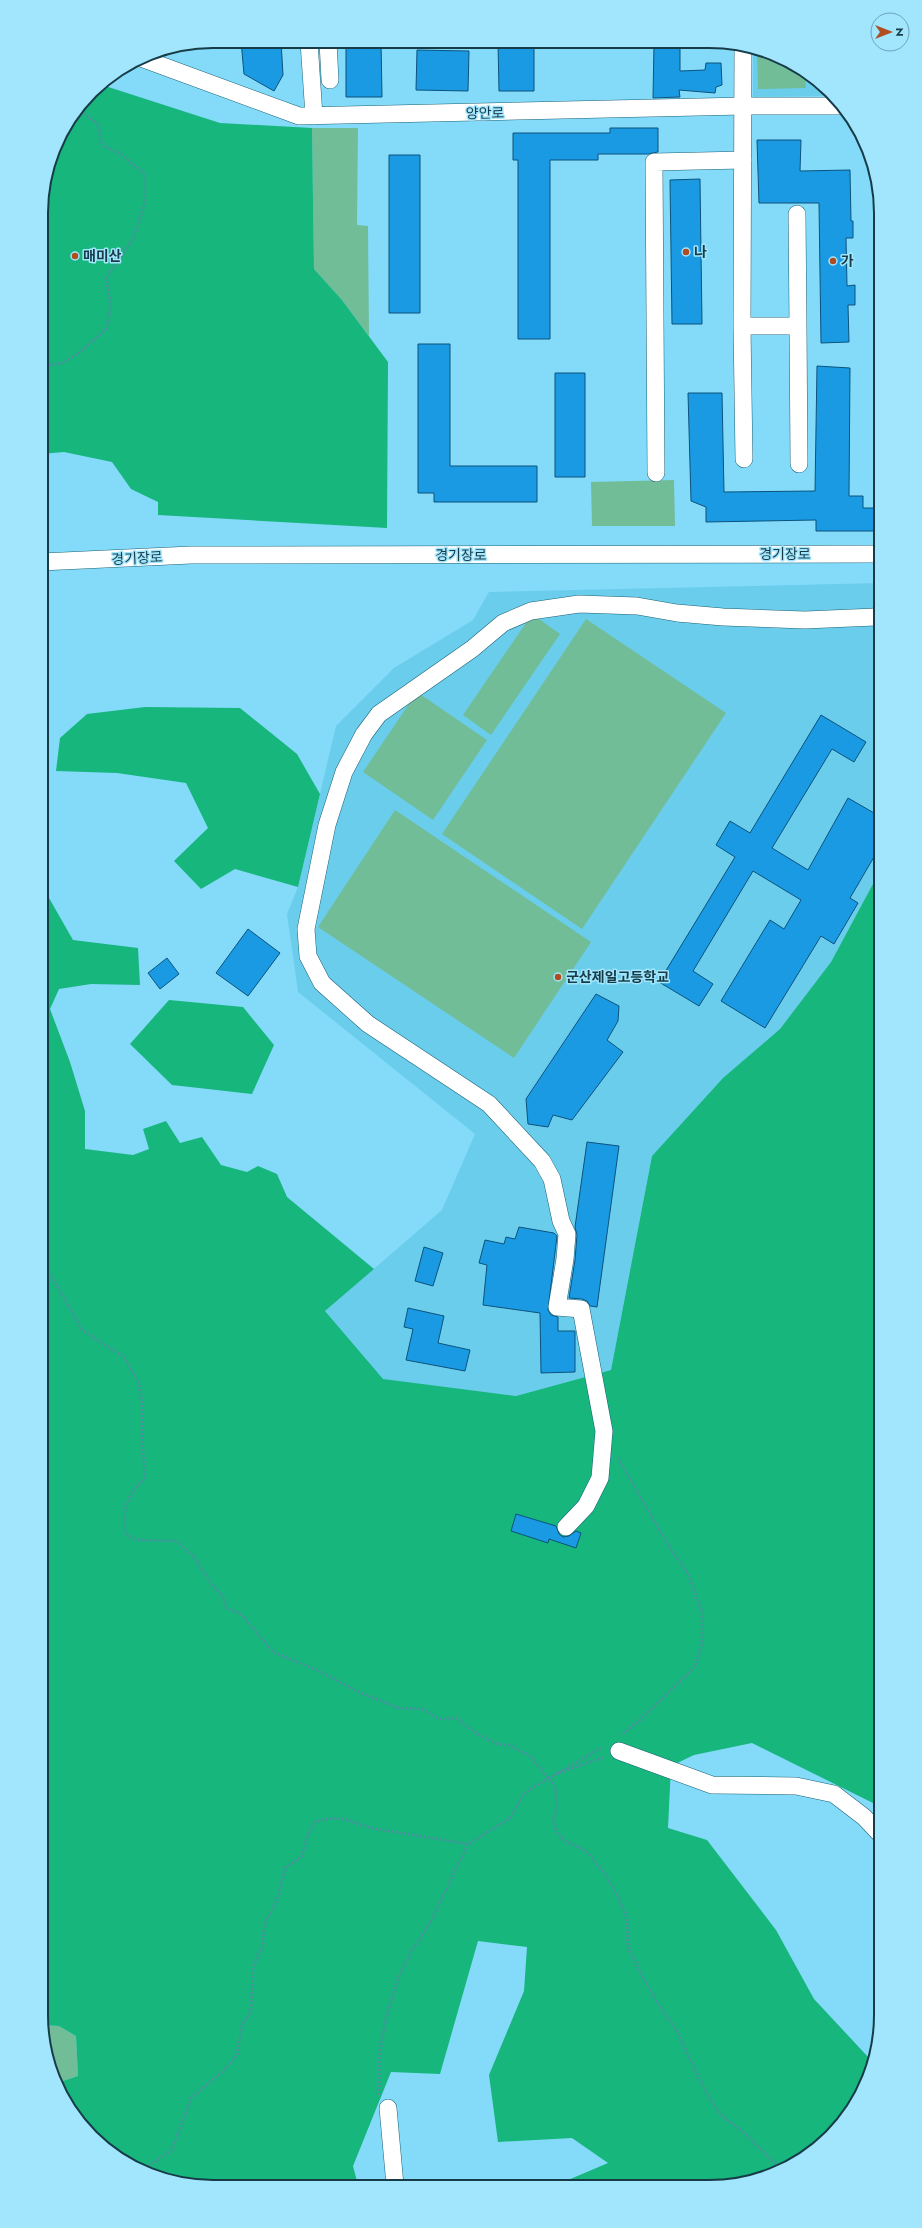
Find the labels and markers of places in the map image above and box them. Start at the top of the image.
place label: 나 [694,242,707,262]
place label: 매미산 [83,246,122,266]
marker: 나 [681,247,691,257]
marker: 매미산 [70,251,80,261]
place label: 가 [841,251,854,271]
marker: 가 [828,256,838,266]
place label: 군산제일고등학교 [566,967,669,987]
marker: 군산제일고등학교 [553,972,563,982]

